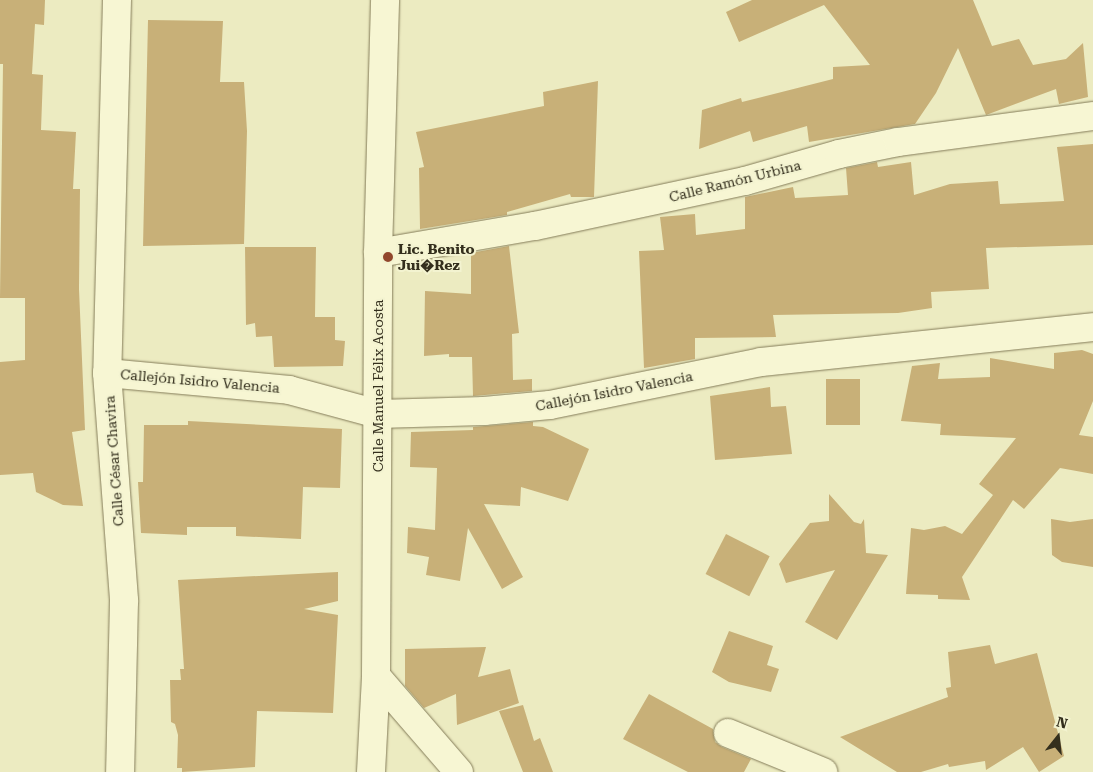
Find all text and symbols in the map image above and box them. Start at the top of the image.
street label: Calle Ramón Urbina [667,156,803,206]
place label: Lic. Benito Jui�Rez [398,241,474,274]
marker: Lic. Benito Jui�Rez [382,251,394,263]
street label: Calle Manuel Félix Acosta [370,300,386,472]
street label: Callejón Isidro Valencia [120,366,280,396]
street label: Callejón Isidro Valencia [534,368,694,414]
street label: Calle César Chavira [101,395,127,527]
north arrow [1033,712,1083,762]
text: N [1055,713,1070,732]

